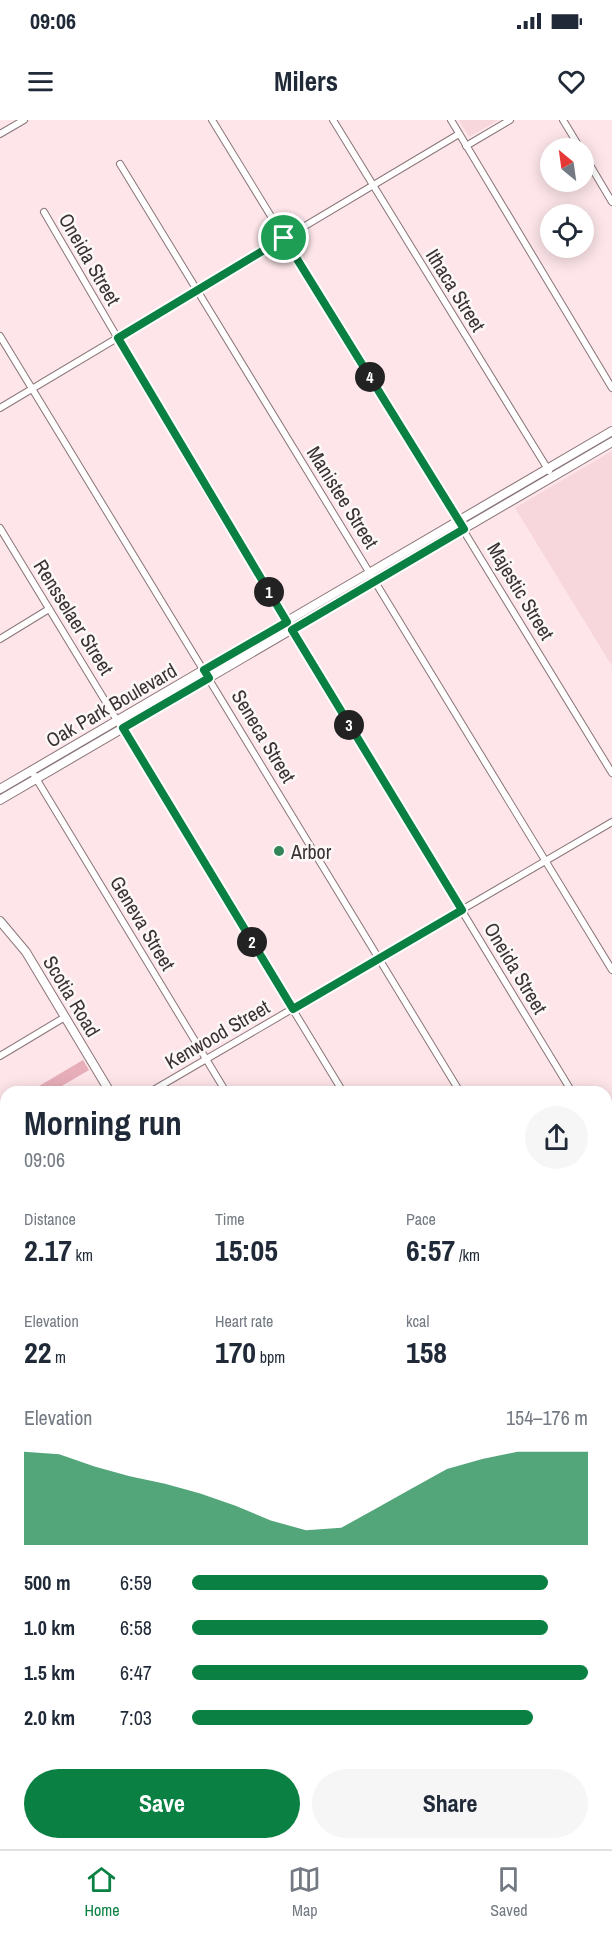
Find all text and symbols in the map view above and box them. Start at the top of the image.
text: 09:06 [30,6,76,36]
text: Milers [274,63,338,99]
icon: menu [24,65,57,98]
icon: heart [555,65,588,98]
north arrow [540,138,594,192]
map controls [540,138,594,258]
button: locate [540,204,594,258]
street label: Oneida Street [53,208,127,310]
pin [258,212,309,263]
icon: arrive [267,221,300,254]
street label: Ithaca Street [420,243,492,337]
pin: 4 [355,362,385,392]
text: 4 [366,366,374,388]
street label: Manistee Street [301,441,385,554]
street label: Majestic Street [481,537,561,645]
street label: Rensselaer Street [28,554,120,680]
pin: 1 [254,577,284,607]
text: 1 [265,581,273,603]
street label: Oak Park Boulevard [41,657,181,753]
street label: Seneca Street [226,684,303,788]
pin: 3 [334,710,364,740]
text: 3 [345,714,353,736]
place label: Arbor [290,838,332,865]
marker: Arbor [272,844,286,858]
street label: Geneva Street [104,871,182,976]
street label: Oneida Street [478,917,554,1019]
pin: 2 [237,927,267,957]
text: 2 [248,931,256,953]
street label: Scotia Road [37,950,107,1042]
street label: Kenwood Street [160,993,275,1075]
text: Morning run [24,1101,182,1145]
button: share [525,1106,588,1169]
text: 09:06 [24,1146,65,1173]
text: Distance [24,1208,76,1230]
text: Time [215,1208,245,1230]
text: Pace [406,1208,436,1230]
text: 2.17 [24,1230,72,1270]
text: 15:05 [215,1230,278,1270]
text: 6:57 [406,1230,455,1270]
text: km [72,1244,93,1266]
text: /km [455,1244,480,1266]
text: Elevation [24,1310,79,1332]
text: Heart rate [215,1310,273,1332]
text: kcal [406,1310,429,1332]
text: 22 [24,1332,51,1372]
text: 170 [215,1332,256,1372]
text: 158 [406,1332,447,1372]
text: m [51,1346,66,1368]
text: bpm [256,1346,285,1368]
text: Elevation [24,1404,92,1431]
text: 154–176 m [506,1404,588,1431]
text: 500 m [24,1569,71,1596]
text: 6:59 [120,1569,152,1596]
text: 1.0 km [24,1614,75,1641]
text: 6:58 [120,1614,152,1641]
text: 1.5 km [24,1659,75,1686]
text: 6:47 [120,1659,152,1686]
text: 2.0 km [24,1704,75,1731]
text: 7:03 [120,1704,152,1731]
button: Save [24,1769,300,1838]
button: Share [312,1769,588,1838]
tab: Home [84,1863,119,1921]
tab: Map [288,1863,321,1921]
tab: Saved [490,1863,528,1921]

